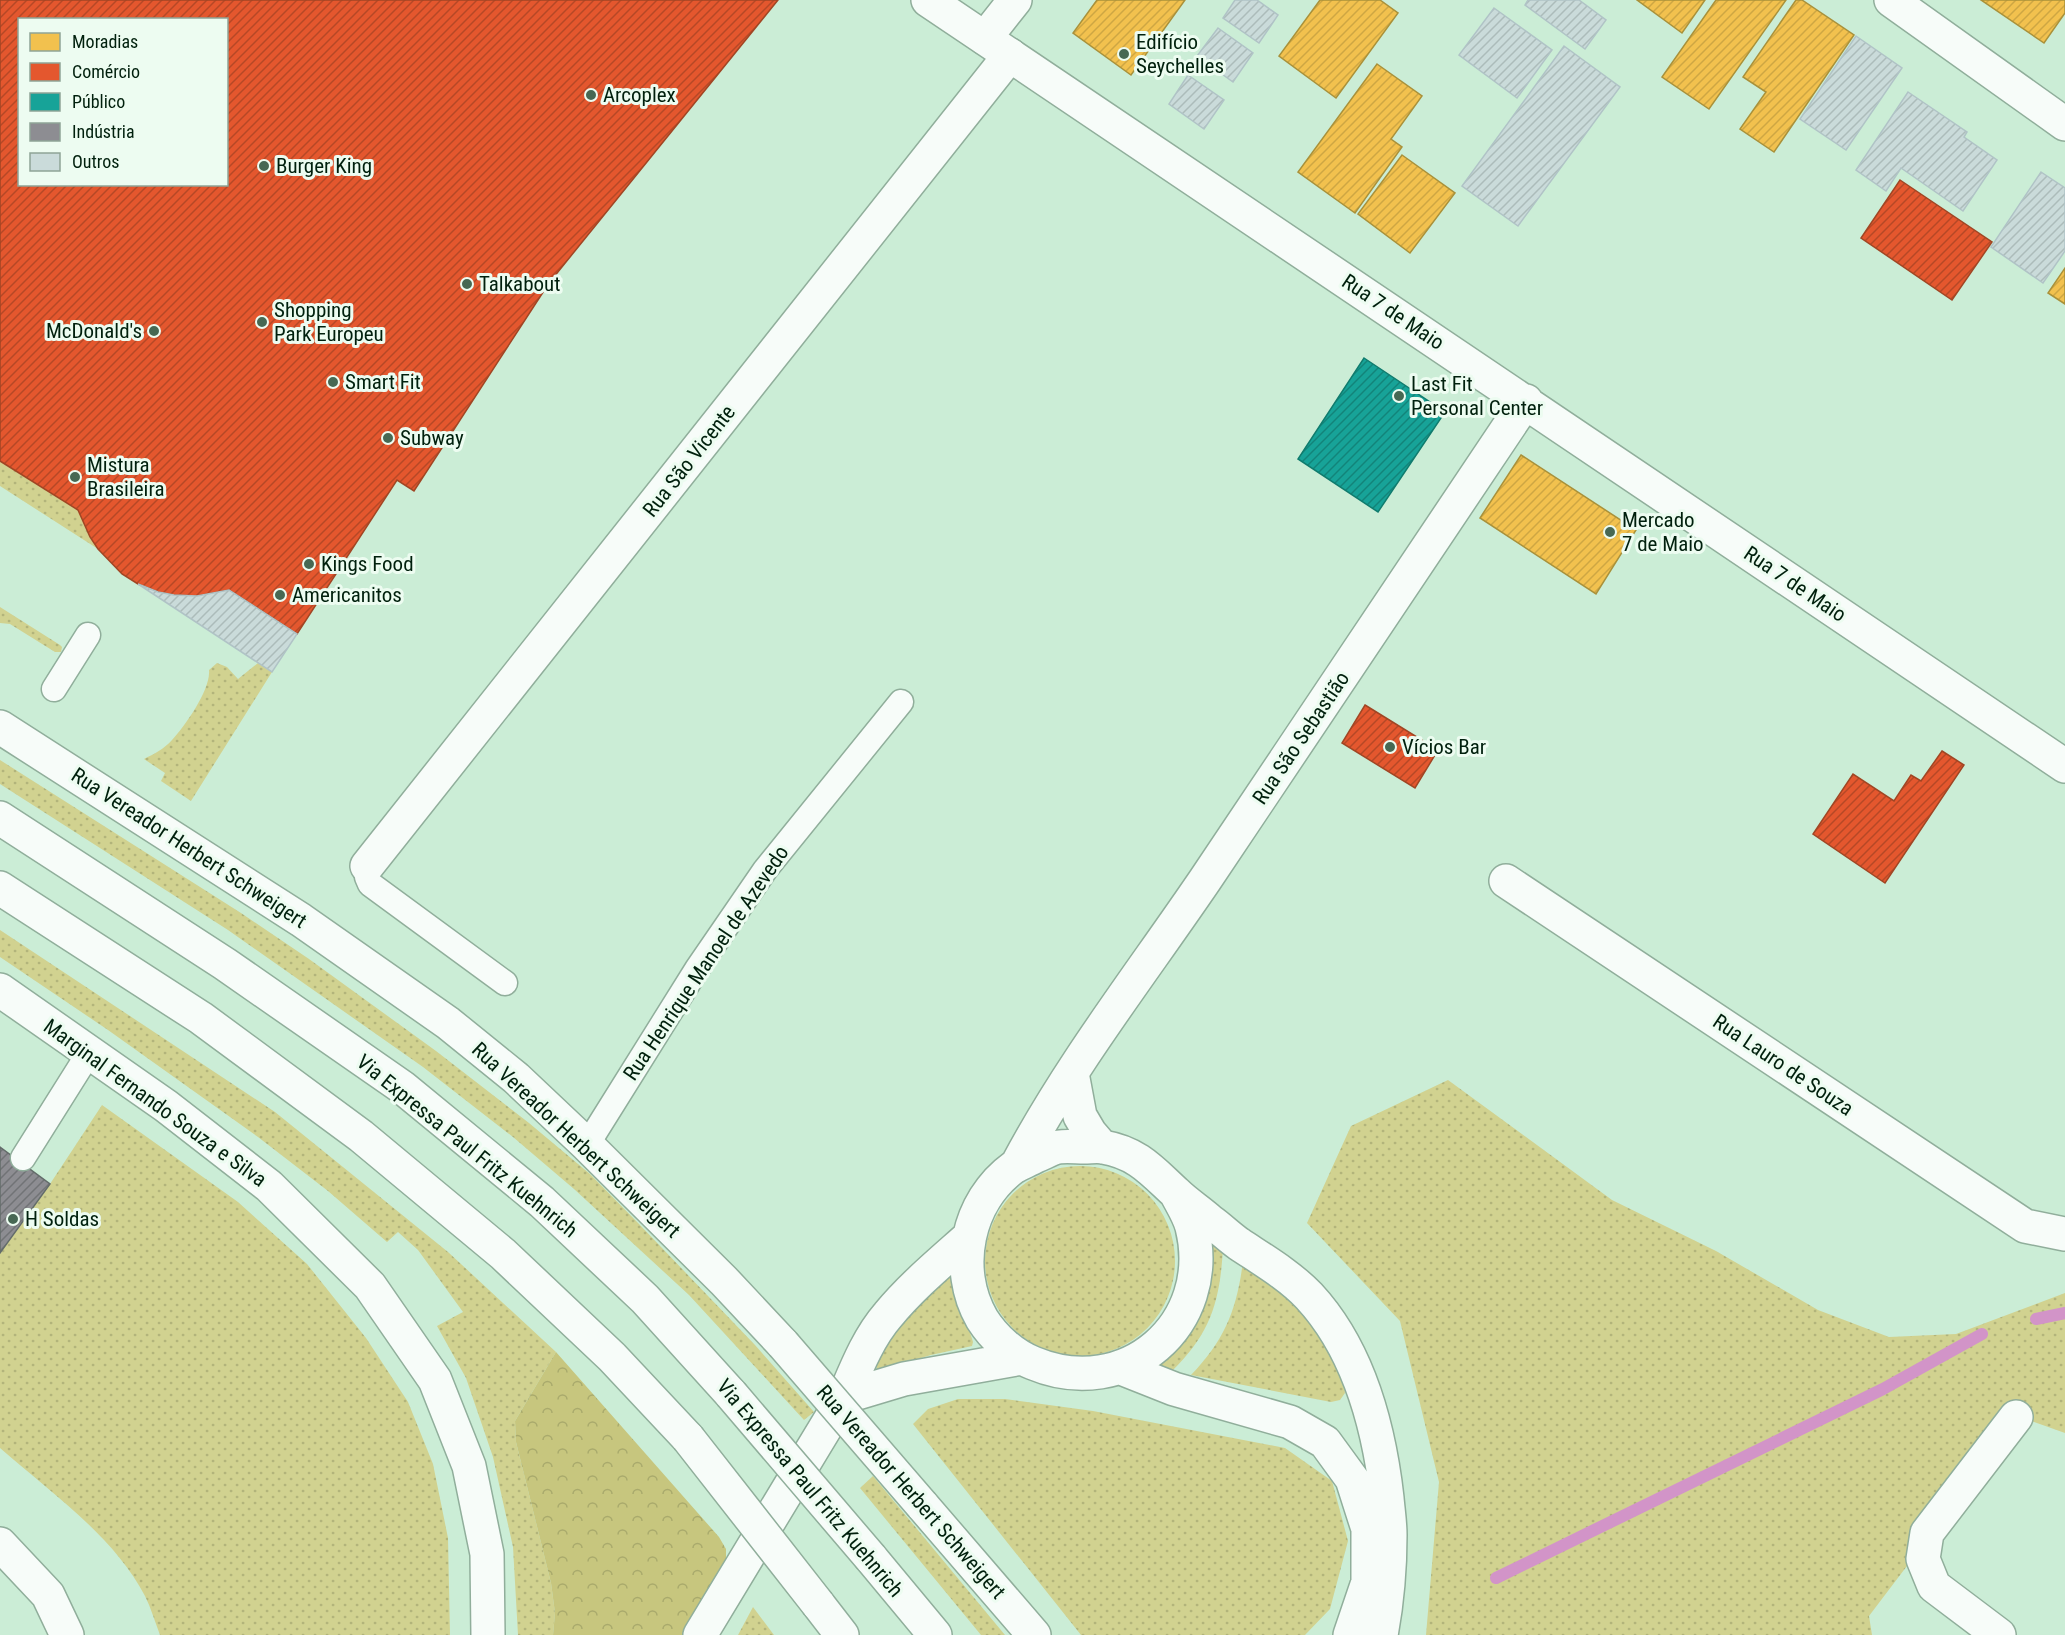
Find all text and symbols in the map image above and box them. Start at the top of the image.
legend [18,18,228,186]
place label: Edifício Seychelles [1136,30,1224,78]
text: Moradias [72,31,138,52]
marker: Edifício Seychelles [1117,47,1131,61]
text: Comércio [72,61,140,82]
place label: Arcoplex [603,83,676,107]
marker: Arcoplex [584,88,598,102]
text: Público [72,91,125,112]
text: Indústria [72,121,135,142]
text: Outros [72,151,119,172]
place label: Burger King [276,154,372,178]
marker: Burger King [257,159,271,173]
street label: Rua 7 de Maio [1337,269,1449,355]
place label: Talkabout [479,272,560,296]
marker: Talkabout [460,277,474,291]
place label: Shopping Park Europeu [274,298,384,346]
marker: Shopping Park Europeu [255,315,269,329]
place label: McDonald's [46,319,142,343]
marker: McDonald's [147,324,161,338]
place label: Smart Fit [345,370,421,394]
place label: Last Fit Personal Center [1411,372,1543,420]
marker: Smart Fit [326,375,340,389]
marker: Last Fit Personal Center [1392,389,1406,403]
street label: Rua São Vicente [638,400,740,522]
place label: Subway [400,426,464,450]
marker: Subway [381,431,395,445]
place label: Mistura Brasileira [87,453,164,501]
marker: Mistura Brasileira [68,470,82,484]
place label: Mercado 7 de Maio [1622,508,1704,556]
marker: Mercado 7 de Maio [1603,525,1617,539]
street label: Rua 7 de Maio [1739,541,1851,627]
place label: Kings Food [321,552,414,576]
marker: Kings Food [302,557,316,571]
place label: Americanitos [292,583,402,607]
marker: Americanitos [273,588,287,602]
street label: Rua São Sebastião [1248,667,1354,809]
place label: Vícios Bar [1402,735,1486,759]
marker: Vícios Bar [1383,740,1397,754]
street label: Rua Vereador Herbert Schweigert [67,763,311,933]
street label: Rua Henrique Manoel de Azevedo [618,841,794,1085]
street label: Rua Lauro de Souza [1708,1009,1858,1121]
street label: Marginal Fernando Souza e Silva [39,1014,271,1192]
street label: Rua Vereador Herbert Schweigert [467,1037,685,1243]
street label: Via Expressa Paul Fritz Kuehnrich [352,1050,582,1242]
place label: H Soldas [25,1207,99,1231]
marker: H Soldas [6,1212,20,1226]
street label: Via Expressa Paul Fritz Kuehnrich [712,1374,908,1602]
street label: Rua Vereador Herbert Schweigert [812,1380,1010,1604]

